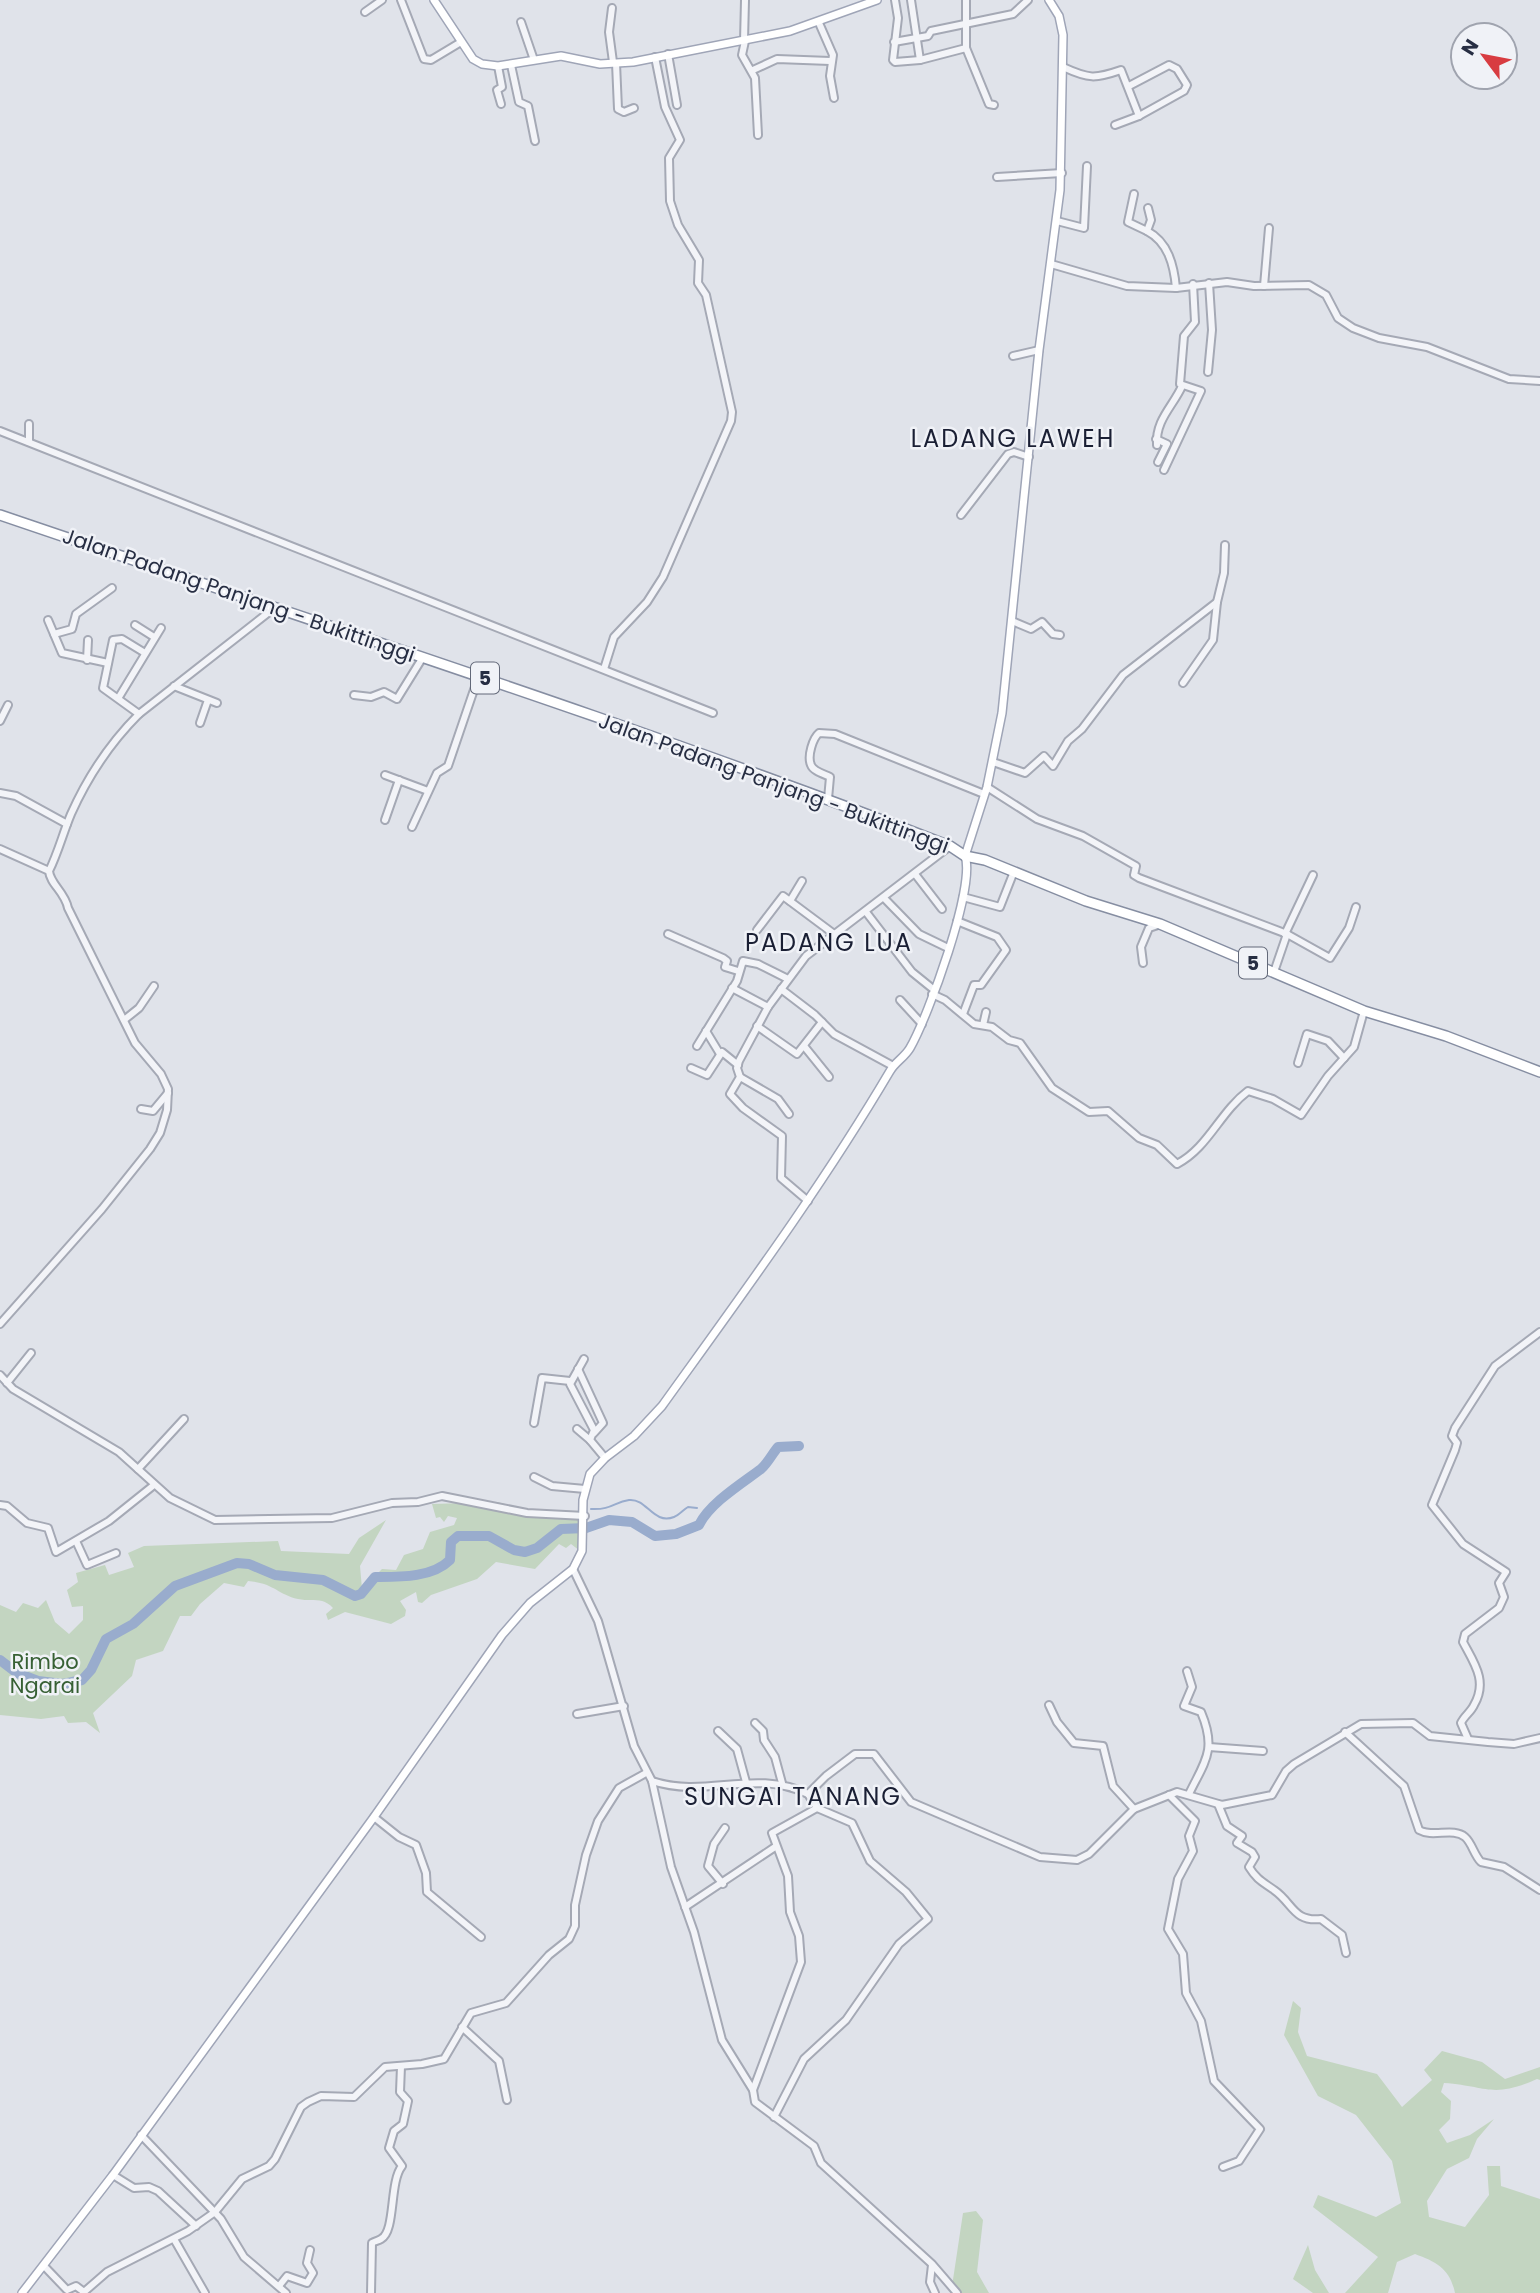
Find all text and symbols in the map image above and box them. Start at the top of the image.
north arrow [1449,21,1519,91]
text: N [1455,34,1485,60]
district label: LADANG LAWEH [911,422,1115,455]
street label: Jalan Padang Panjang - Bukittinggi [59,521,419,669]
road number: 5 [471,663,499,694]
street label: Jalan Padang Panjang - Bukittinggi [595,706,953,860]
district label: PADANG LUA [745,926,913,959]
road number: 5 [1239,948,1267,979]
park label: Rimbo Ngarai [10,1647,80,1700]
district label: SUNGAI TANANG [684,1780,902,1813]

